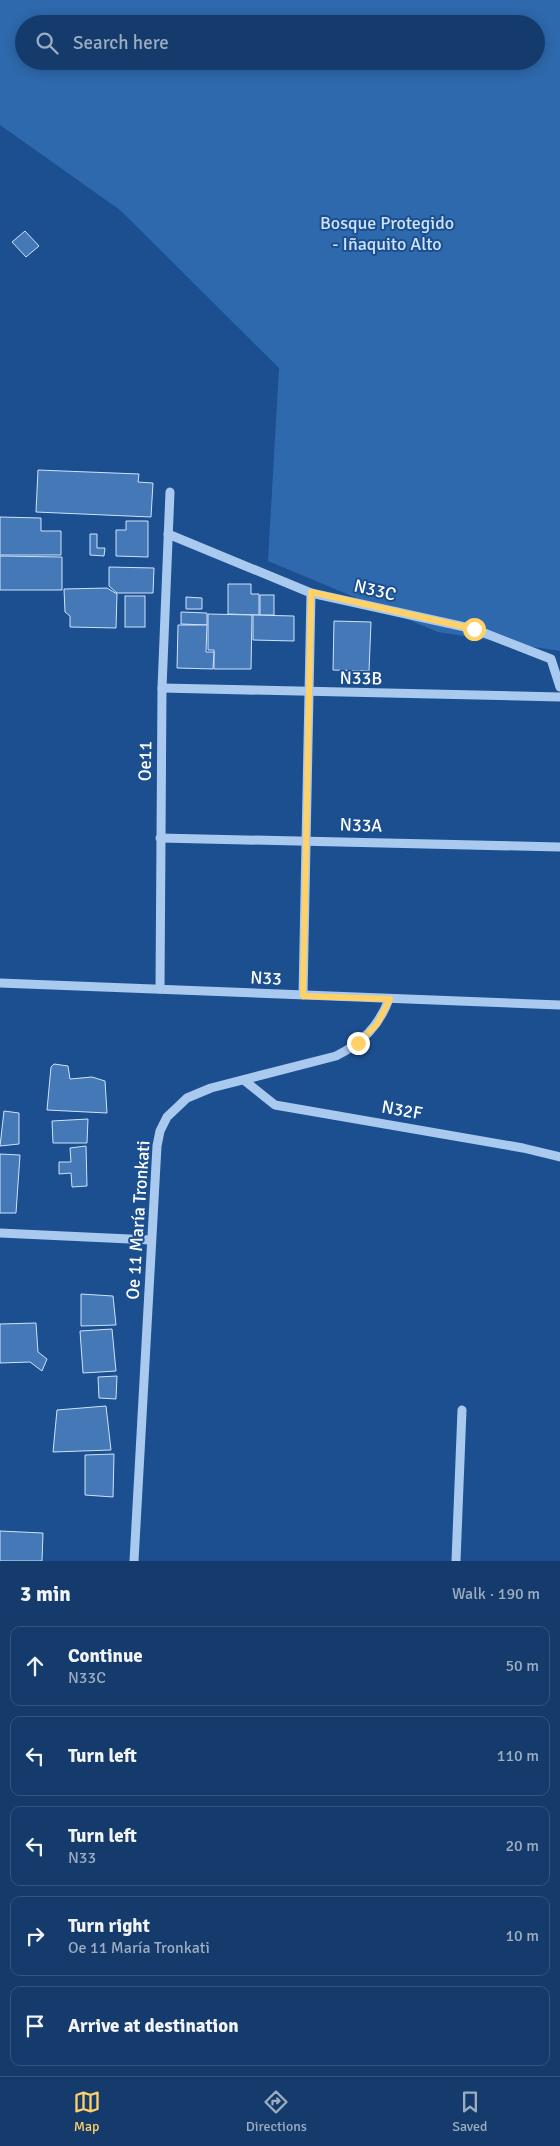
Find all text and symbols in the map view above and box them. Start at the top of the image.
search box [15,15,545,70]
icon: search [33,29,61,57]
text: Search here [73,31,169,55]
park label: Bosque Protegido - Iñaquito Alto [320,212,454,255]
street label: N33C [352,574,398,606]
route start [463,618,486,641]
street label: N33B [340,667,383,689]
street label: Oe11 [134,741,156,781]
street label: N33A [339,813,383,837]
street label: N33 [250,966,282,990]
route end [347,1032,370,1055]
street label: N32F [380,1096,424,1124]
street label: Oe 11 María Tronkati [121,1140,155,1300]
text: 3 min [20,1581,71,1607]
text: Walk · 190 m [452,1584,540,1604]
text: Continue [68,1644,143,1668]
icon: ahead [21,1652,49,1680]
text: 50 m [505,1656,539,1676]
text: N33C [68,1668,106,1688]
icon: left [21,1742,49,1770]
text: Turn left [68,1744,137,1768]
text: 110 m [497,1746,539,1766]
text: Turn left [68,1824,137,1848]
icon: left [21,1832,49,1860]
text: 20 m [505,1836,539,1856]
text: N33 [68,1848,96,1868]
text: Turn right [68,1914,150,1938]
icon: right [21,1922,49,1950]
text: 10 m [505,1926,539,1946]
text: Oe 11 María Tronkati [68,1938,210,1958]
icon: arrive [21,2012,49,2040]
text: Arrive at destination [68,2014,239,2038]
tab: Map [73,2088,101,2135]
tab: Directions [246,2088,307,2135]
tab: Saved [452,2088,487,2135]

